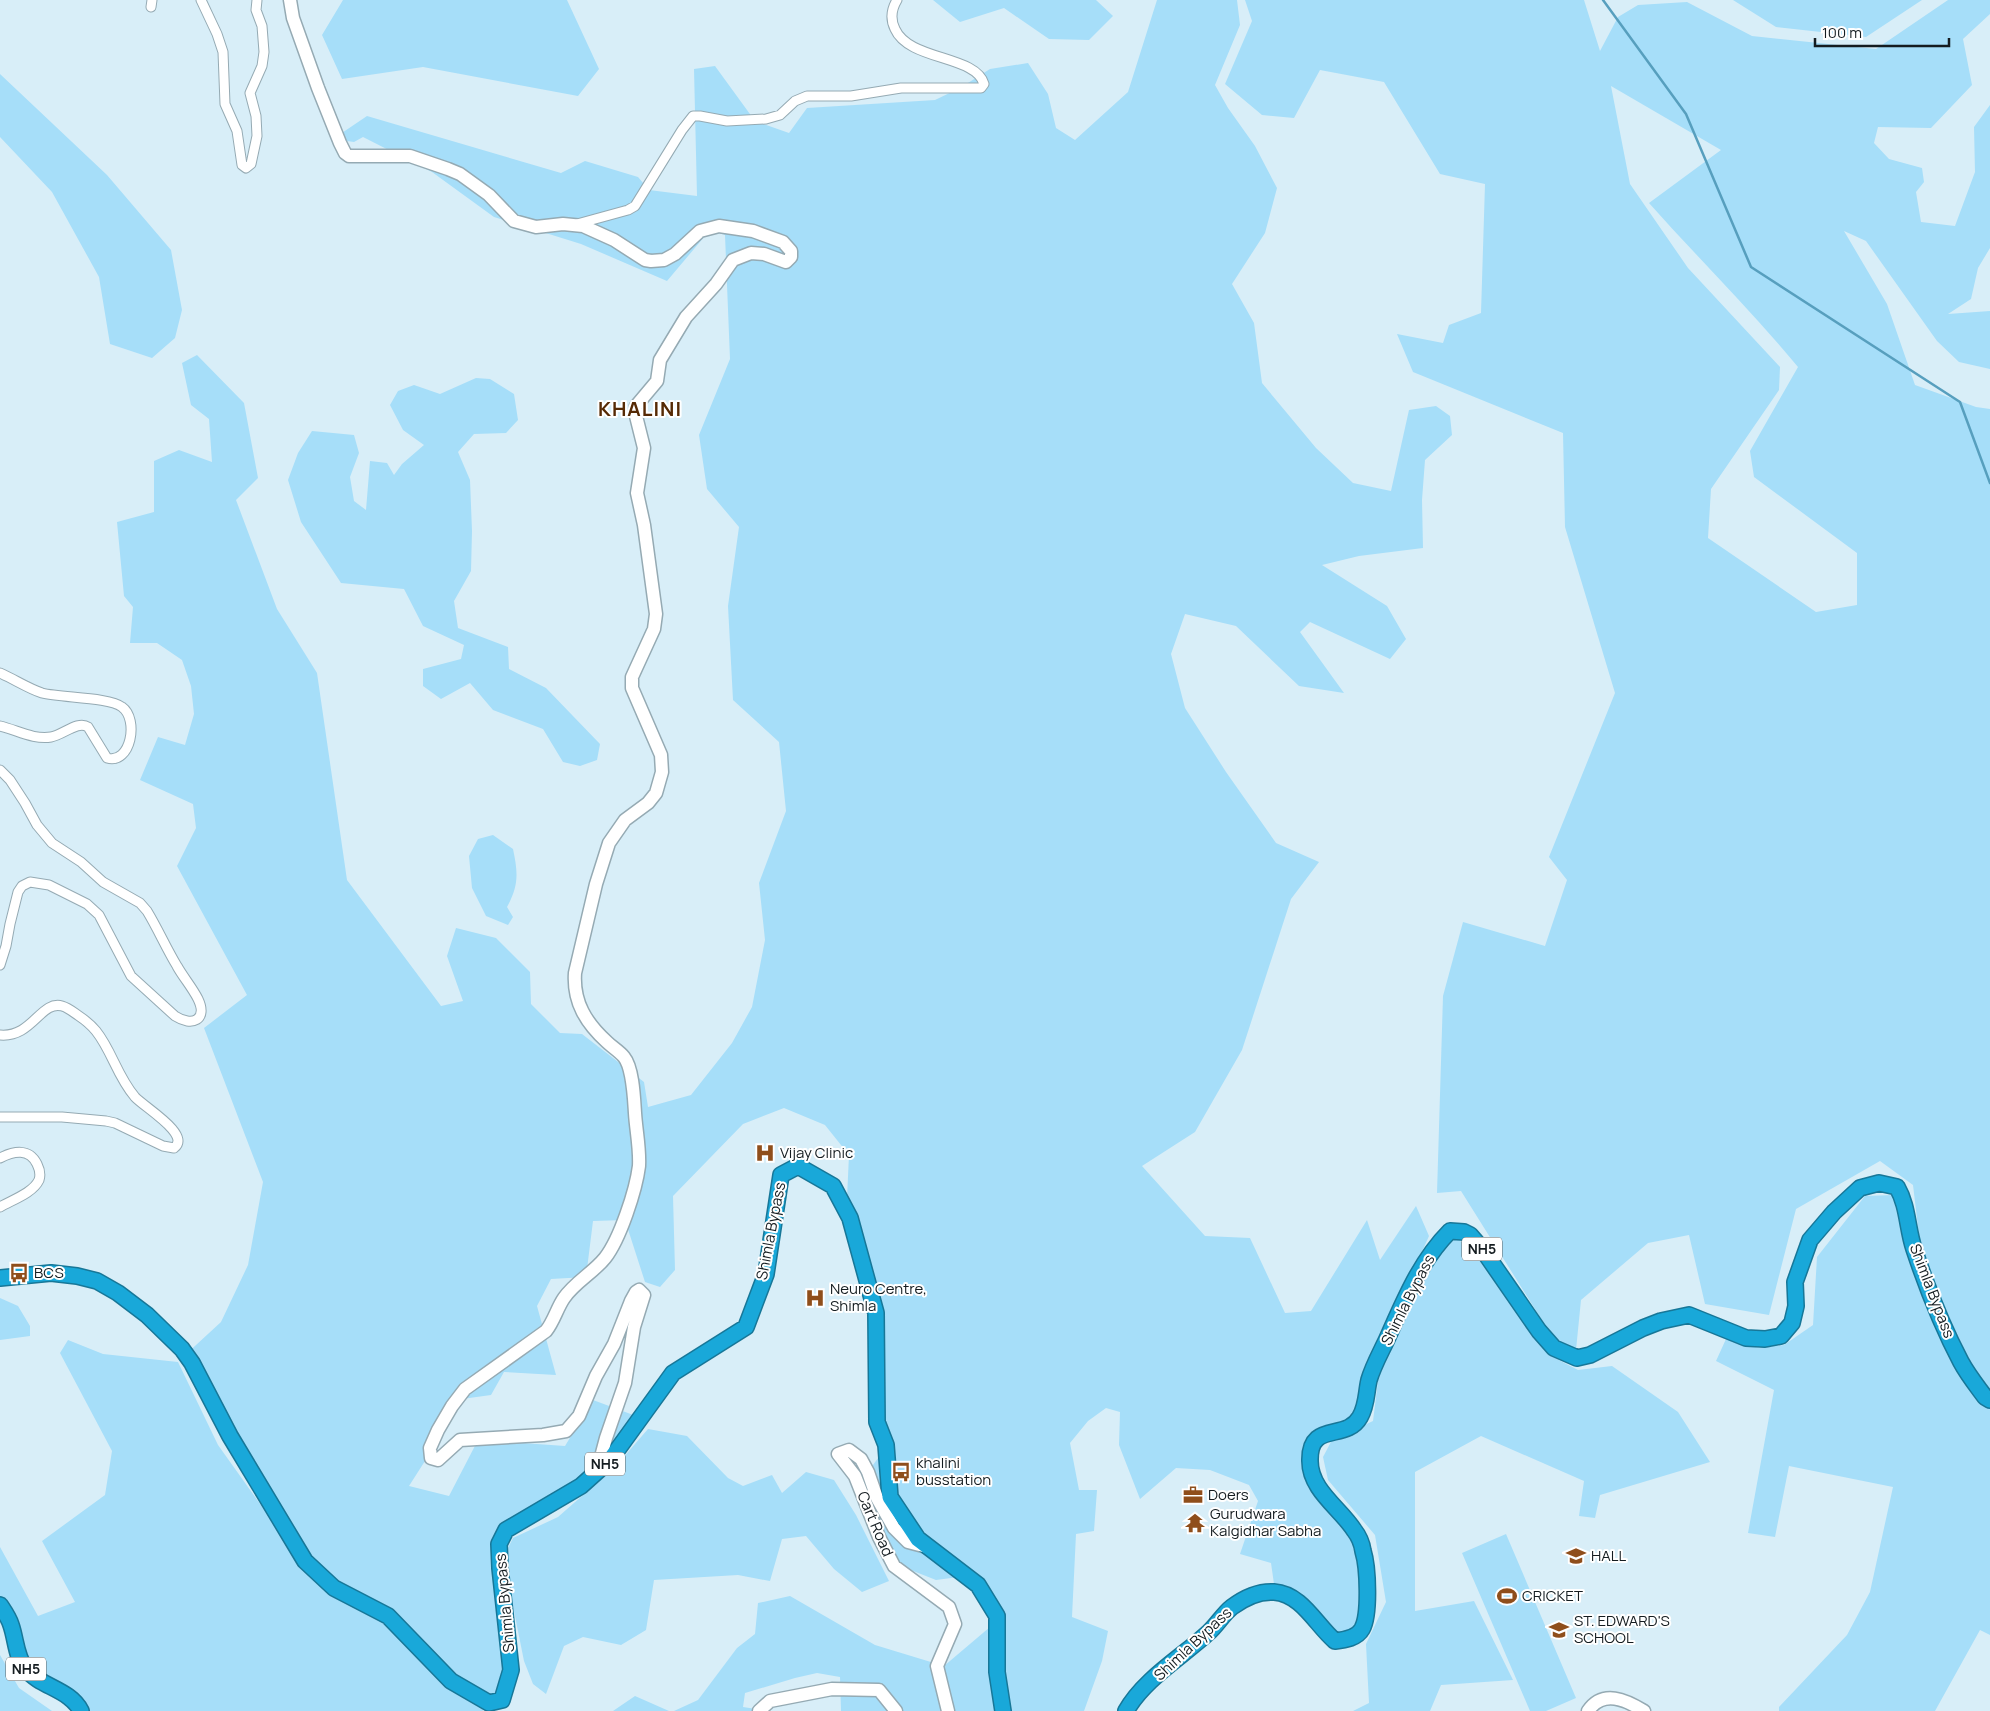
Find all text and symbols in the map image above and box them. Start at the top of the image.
scale bar [1815,15,1949,47]
text: 100 m [1822,22,1862,43]
district label: KHALINI [598,395,682,422]
hospital icon: Vijay Clinic [754,1142,776,1164]
place label: Vijay Clinic [780,1142,853,1163]
street label: Shimla Bypass [751,1180,790,1282]
road number: NH5 [1462,1238,1502,1260]
street label: Shimla Bypass [1905,1241,1960,1341]
street label: Shimla Bypass [1376,1251,1440,1349]
bus stop icon: BCS [8,1262,30,1284]
place label: BCS [34,1262,64,1283]
place label: Neuro Centre, Shimla [830,1278,927,1316]
hospital icon: Neuro Centre, Shimla [804,1287,826,1309]
road number: NH5 [585,1452,625,1476]
place label: khalini busstation [916,1452,991,1490]
bus stop icon: khalini busstation [890,1461,912,1483]
office icon: Doers [1182,1484,1204,1506]
place label: Doers [1208,1484,1249,1505]
street label: Cart Road [852,1488,899,1560]
place label: Gurudwara Kalgidhar Sabha [1210,1503,1321,1541]
temple icon: Gurudwara Kalgidhar Sabha [1184,1512,1206,1534]
school or university icon: HALL [1565,1545,1587,1567]
place label: HALL [1591,1545,1626,1566]
street label: Shimla Bypass [490,1553,519,1653]
sports icon: CRICKET [1496,1585,1518,1607]
place label: CRICKET [1522,1585,1583,1606]
street label: Shimla Bypass [1149,1602,1236,1685]
place label: ST. EDWARD'S SCHOOL [1574,1610,1670,1648]
school or university icon: ST. EDWARD'S SCHOOL [1548,1619,1570,1641]
road number: NH5 [6,1658,46,1680]

